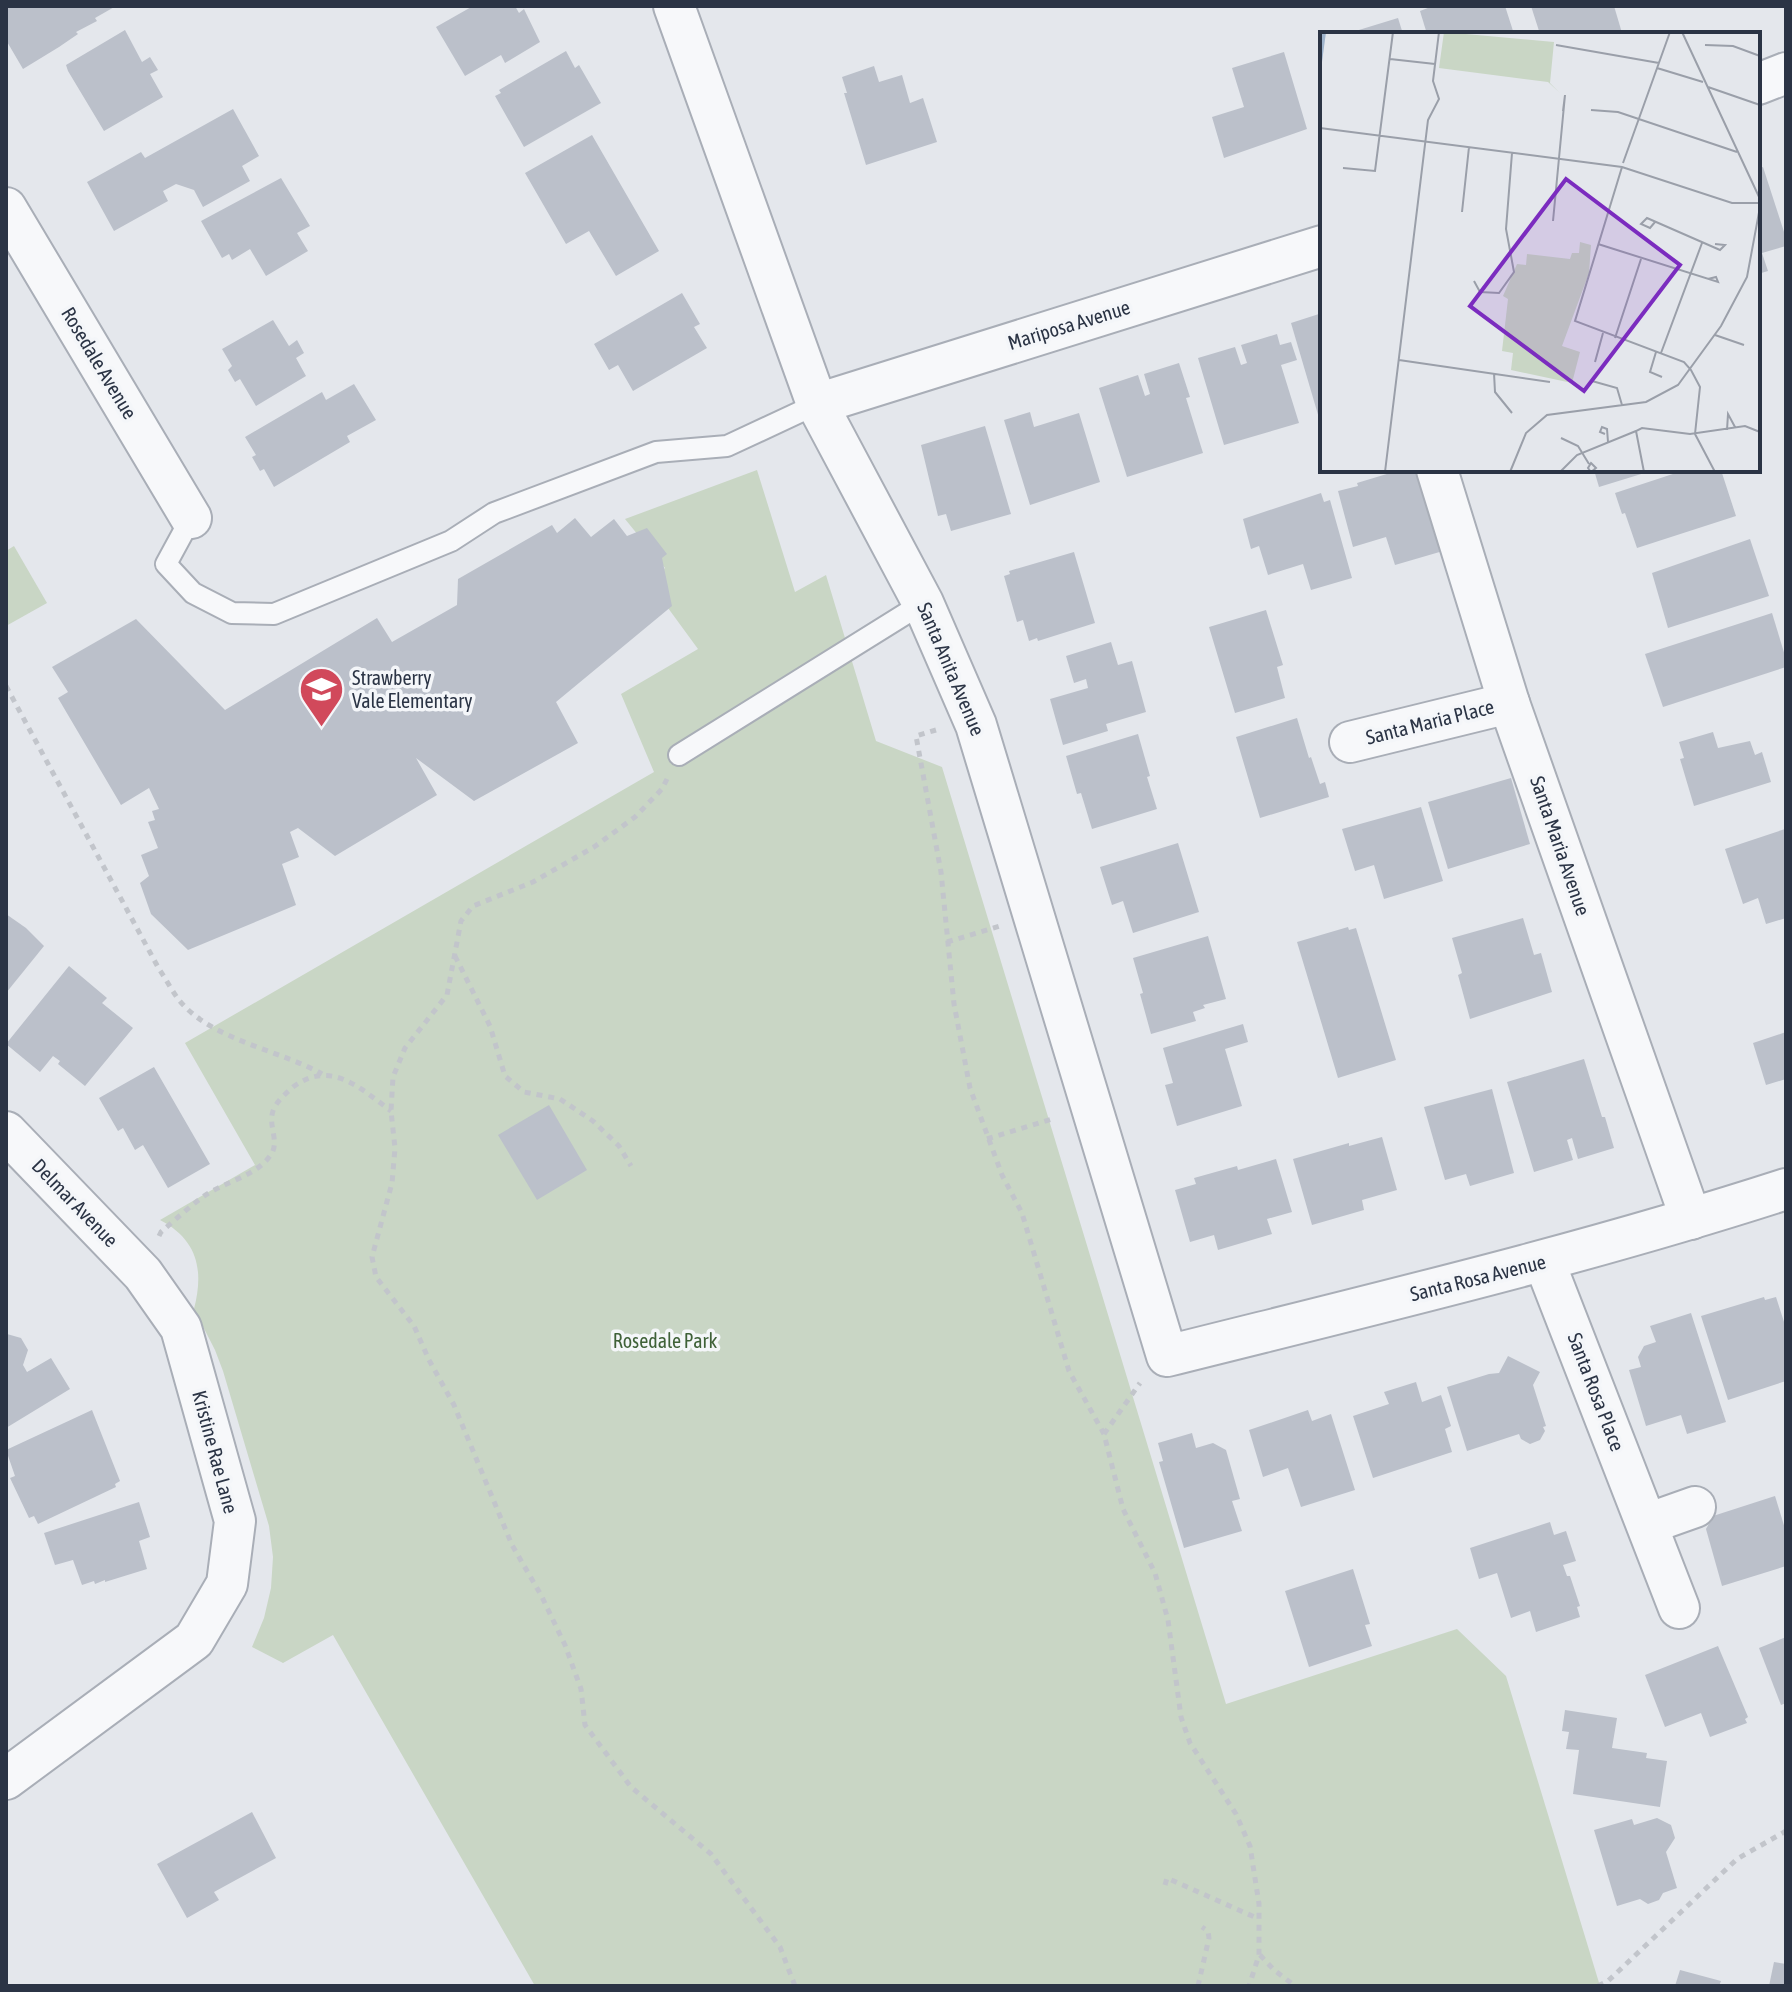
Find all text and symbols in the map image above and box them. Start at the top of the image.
inset map [1320,32,1760,472]
street label: Mariposa Avenue [1005,295,1133,354]
street label: Rosedale Avenue [57,303,142,423]
street label: Santa Anita Avenue [913,599,990,739]
school or university icon: Strawberry Vale Elementary [297,665,345,728]
place label: Strawberry Vale Elementary [352,666,473,712]
street label: Santa Maria Place [1363,694,1496,749]
street label: Santa Maria Avenue [1526,773,1595,919]
street label: Delmar Avenue [28,1154,123,1251]
street label: Santa Rosa Avenue [1408,1250,1548,1305]
park label: Rosedale Park [613,1329,717,1352]
street label: Santa Rosa Place [1563,1330,1630,1454]
street label: Kristine Rae Lane [188,1388,243,1516]

